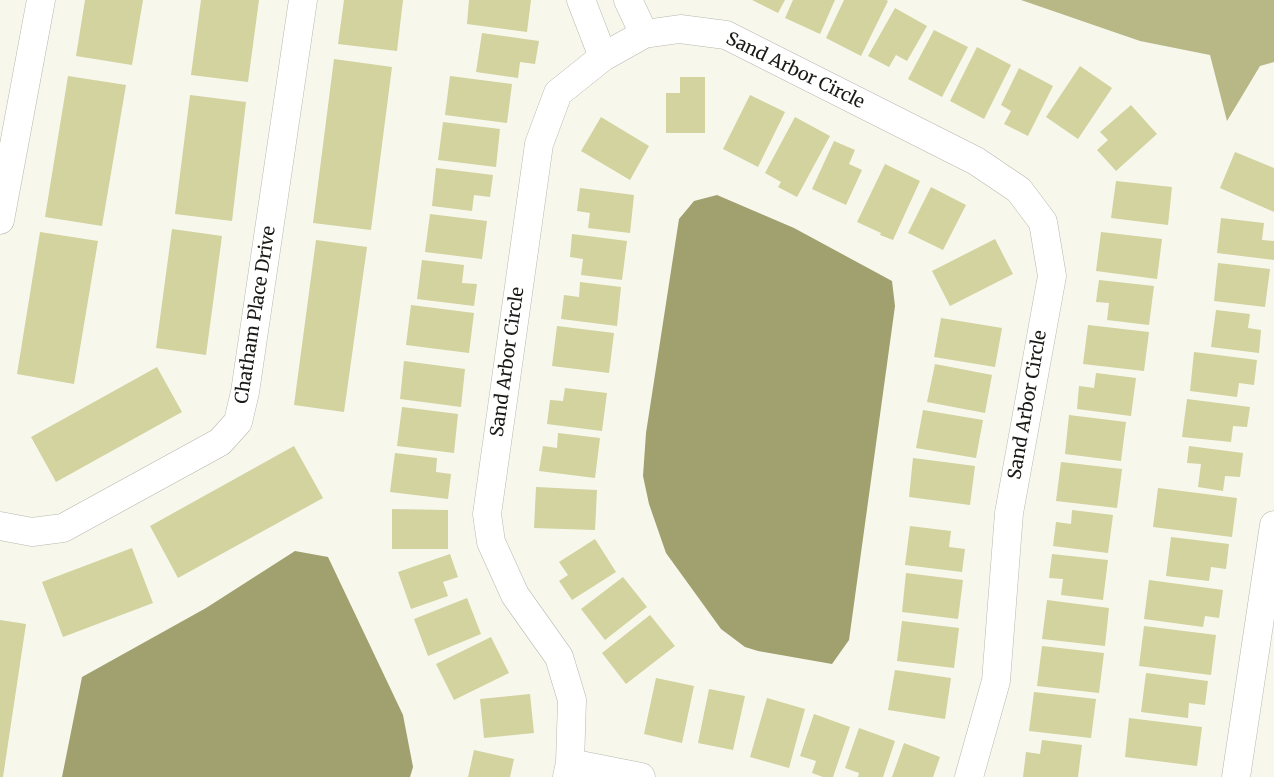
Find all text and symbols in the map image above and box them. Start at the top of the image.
street label: Sand Arbor Circle [722,28,868,114]
street label: Chatham Place Drive [231,225,281,405]
street label: Sand Arbor Circle [487,286,529,438]
street label: Sand Arbor Circle [1004,329,1052,481]

